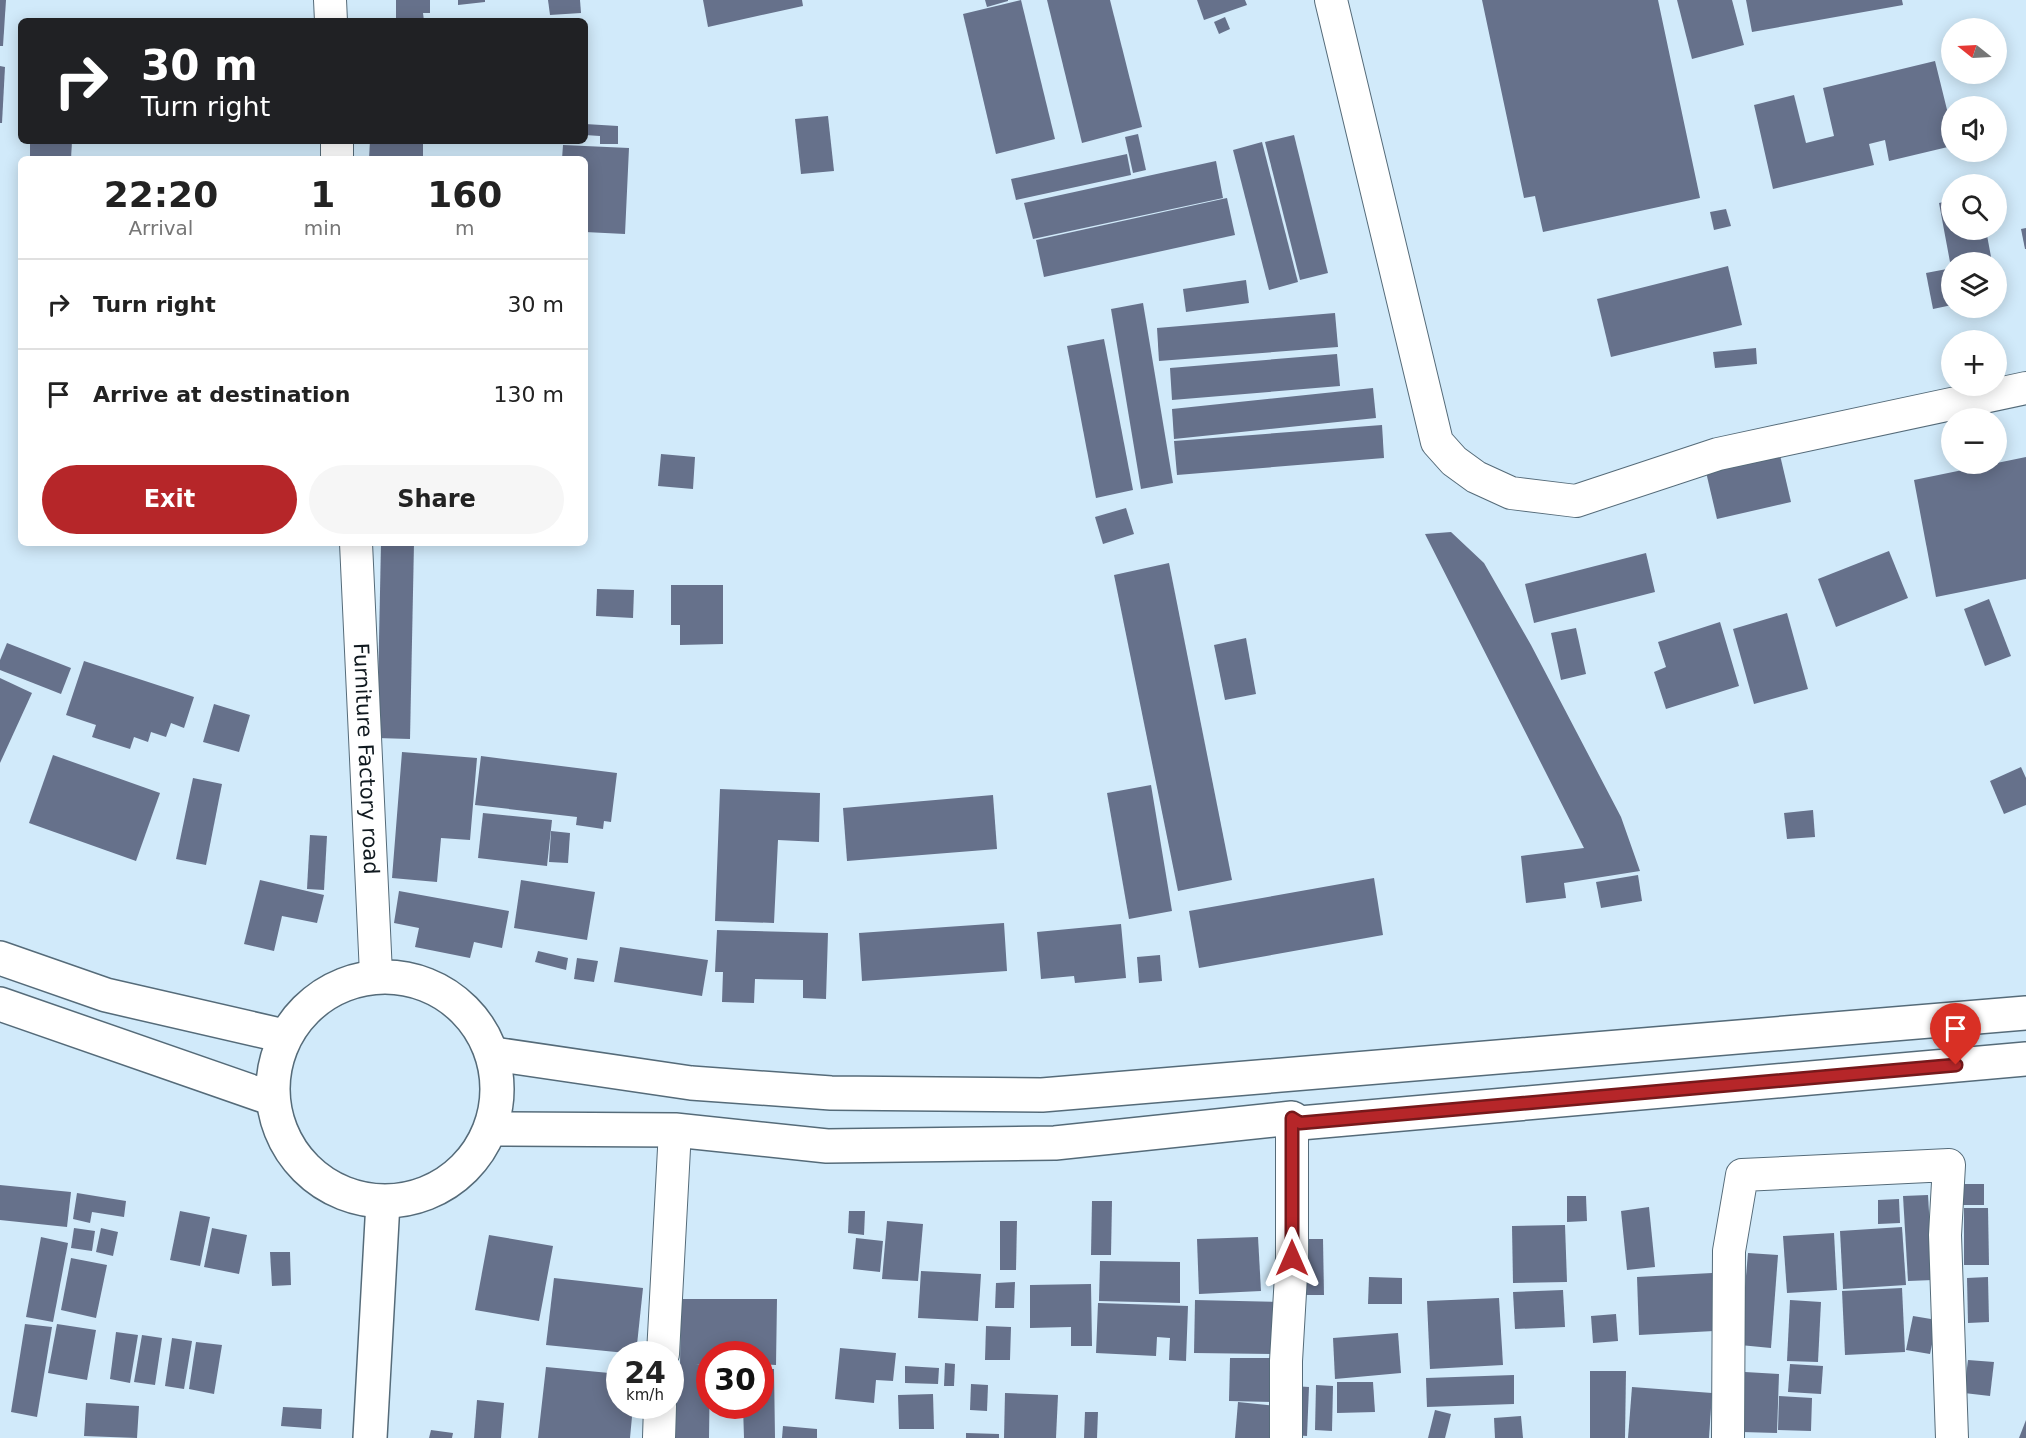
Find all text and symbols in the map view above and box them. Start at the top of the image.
north arrow [1941,18,2007,84]
map controls [1941,18,2007,474]
text: 30 m [141,41,258,90]
icon: right [42,42,120,120]
text: Turn right [141,91,270,122]
button: sound [1941,96,2007,162]
text: 22:20 [104,174,218,215]
text: 1 [310,174,335,215]
text: 160 [427,174,502,215]
button: search [1941,174,2007,240]
text: Arrival [128,216,193,240]
text: min [304,216,342,240]
text: m [455,216,475,240]
button: layers [1941,252,2007,318]
icon: right [42,288,75,321]
text: Turn right [93,292,216,317]
text: 30 m [508,292,564,317]
button: + [1941,330,2007,396]
icon: arrive [42,378,75,411]
text: Arrive at destination [93,382,350,407]
text: 130 m [494,382,564,407]
button: − [1941,408,2007,474]
button: Exit [42,465,297,534]
button: Share [309,465,564,534]
street label: Furniture Factory road [349,642,383,875]
pin [1930,1003,1981,1065]
icon: arrive [1939,1012,1972,1045]
position arrow [1260,1226,1324,1290]
speed limit sign: 30 [696,1341,774,1419]
text: 24 [624,1355,666,1390]
text: km/h [626,1386,664,1404]

